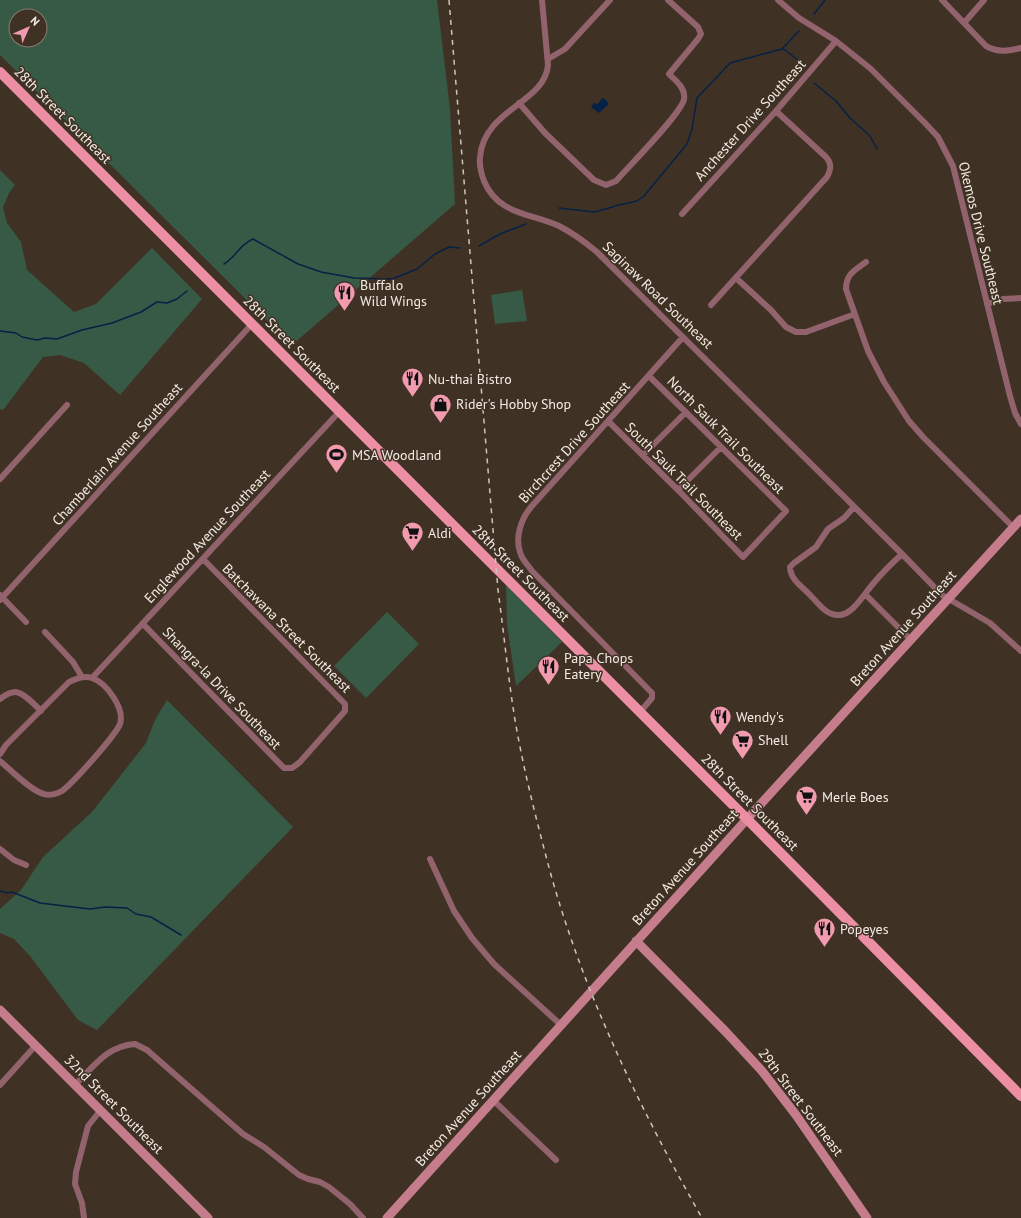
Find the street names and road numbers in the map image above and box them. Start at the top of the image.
street label: Anchester Drive Southeast [691,55,810,185]
street label: 28th Street Southeast [11,63,116,168]
street label: Okemos Drive Southeast [955,160,1008,306]
street label: Saginaw Road Southeast [599,238,717,353]
street label: 28th Street Southeast [240,292,345,397]
street label: North Sauk Trail Southeast [663,372,789,498]
street label: Birchcrest Drive Southeast [514,377,634,507]
street label: Chamberlain Avenue Southeast [48,379,186,529]
street label: South Sauk Trail Southeast [621,418,747,544]
street label: Englewood Avenue Southeast [140,465,274,607]
street label: 28th Street Southeast [469,521,574,626]
street label: Batchawana Street Southeast [219,560,356,697]
street label: Breton Avenue Southeast [846,566,960,690]
street label: Shangra-la Drive Southeast [159,623,285,753]
street label: 28th Street Southeast [698,750,803,855]
street label: Breton Avenue Southeast [628,805,742,929]
street label: 29th Street Southeast [755,1044,848,1160]
street label: Breton Avenue Southeast [411,1046,525,1170]
street label: 32nd Street Southeast [61,1051,168,1158]

